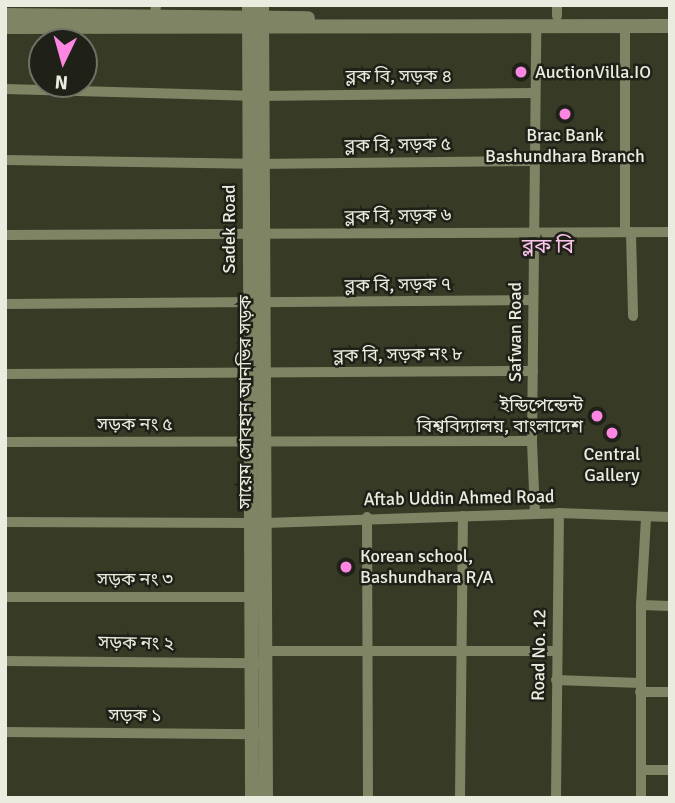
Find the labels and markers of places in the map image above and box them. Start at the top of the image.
place label: AuctionVilla.IO [535,61,651,83]
marker: AuctionVilla.IO [513,64,529,80]
marker: Brac Bank Bashundhara Branch [557,106,573,122]
place label: Brac Bank Bashundhara Branch [485,125,645,168]
place label: ইন্ডিপেন্ডেন্ট বিশ্ববিদ্যালয়, বাংলাদেশ [417,395,583,438]
marker: ইন্ডিপেন্ডেন্ট বিশ্ববিদ্যালয়, বাংলাদেশ [589,408,605,424]
marker: Central Gallery [604,425,620,441]
place label: Central Gallery [584,444,640,486]
place label: Korean school, Bashundhara R/A [360,546,493,588]
marker: Korean school, Bashundhara R/A [338,559,354,575]

